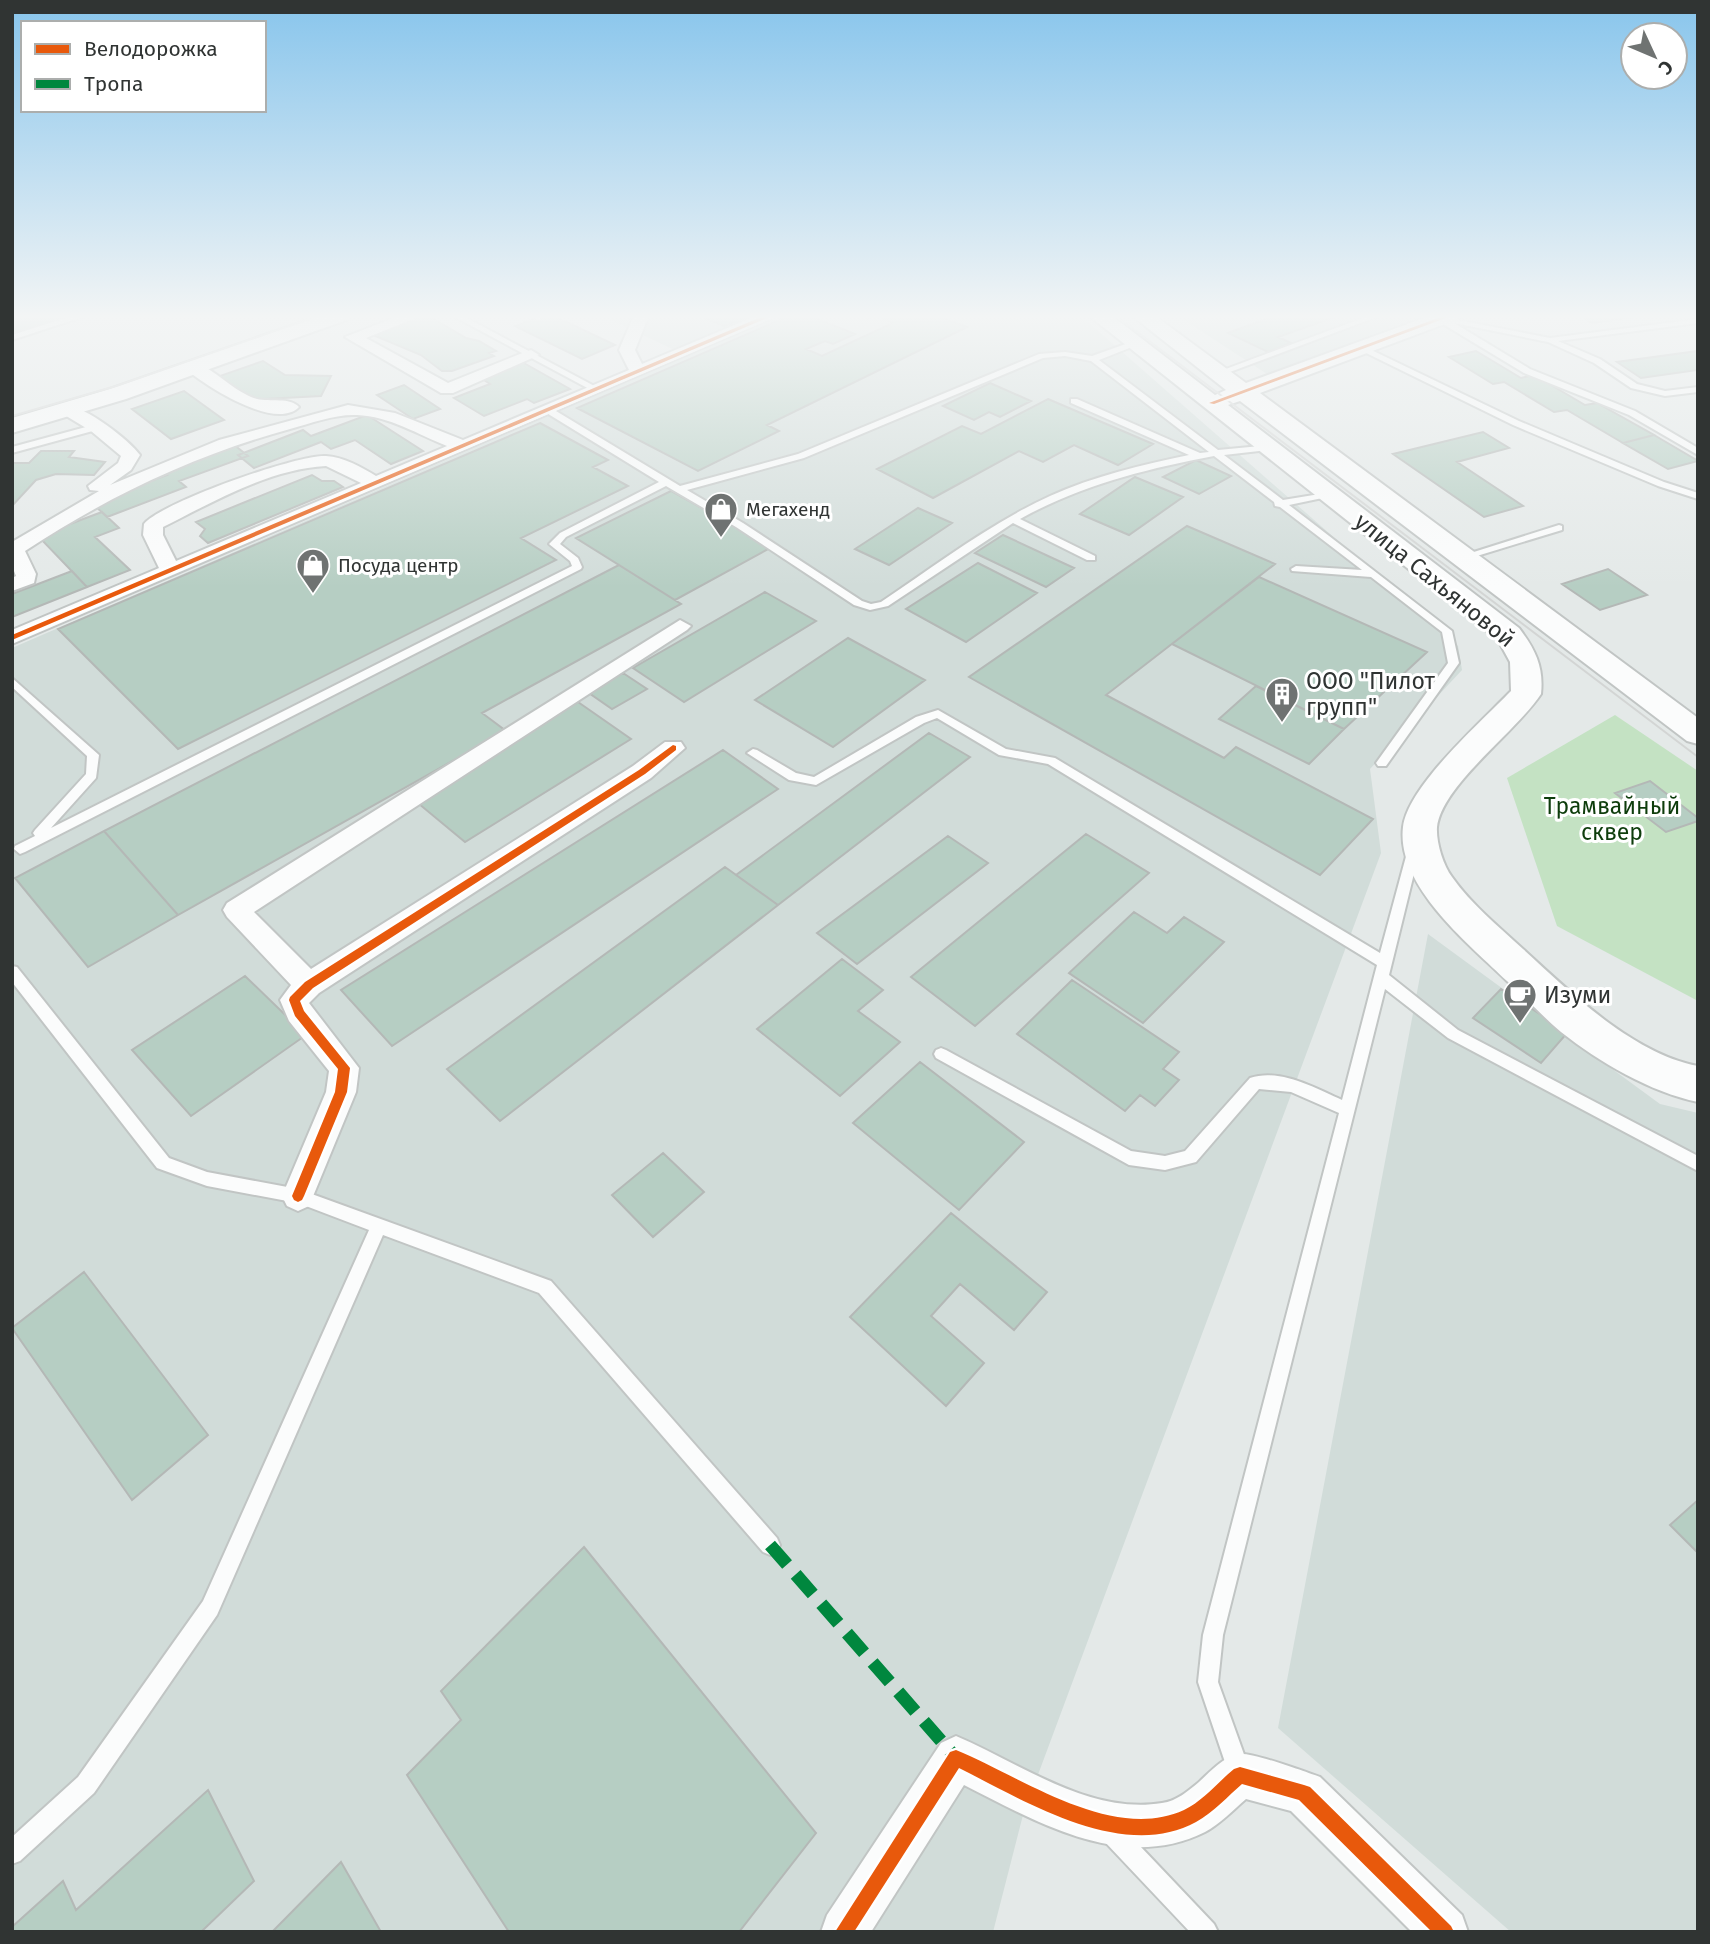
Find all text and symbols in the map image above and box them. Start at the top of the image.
legend [21,21,266,112]
north arrow [1619,21,1689,91]
text: Велодорожка [84,36,218,62]
text: С [1654,56,1678,79]
text: Тропа [84,71,143,97]
shop icon: Мегахенд [702,490,740,539]
place label: Мегахенд [746,498,830,521]
street label: улица Сахьяновой [1349,507,1521,653]
shop icon: Посуда центр [294,546,332,595]
place label: Посуда центр [338,554,459,577]
place label: ООО "Пилот групп" [1306,667,1435,721]
building icon: ООО "Пилот групп" [1263,675,1301,724]
park label: Трамвайный сквер [1544,792,1680,846]
cafe icon: Изуми [1501,976,1539,1025]
place label: Изуми [1544,981,1611,1009]

